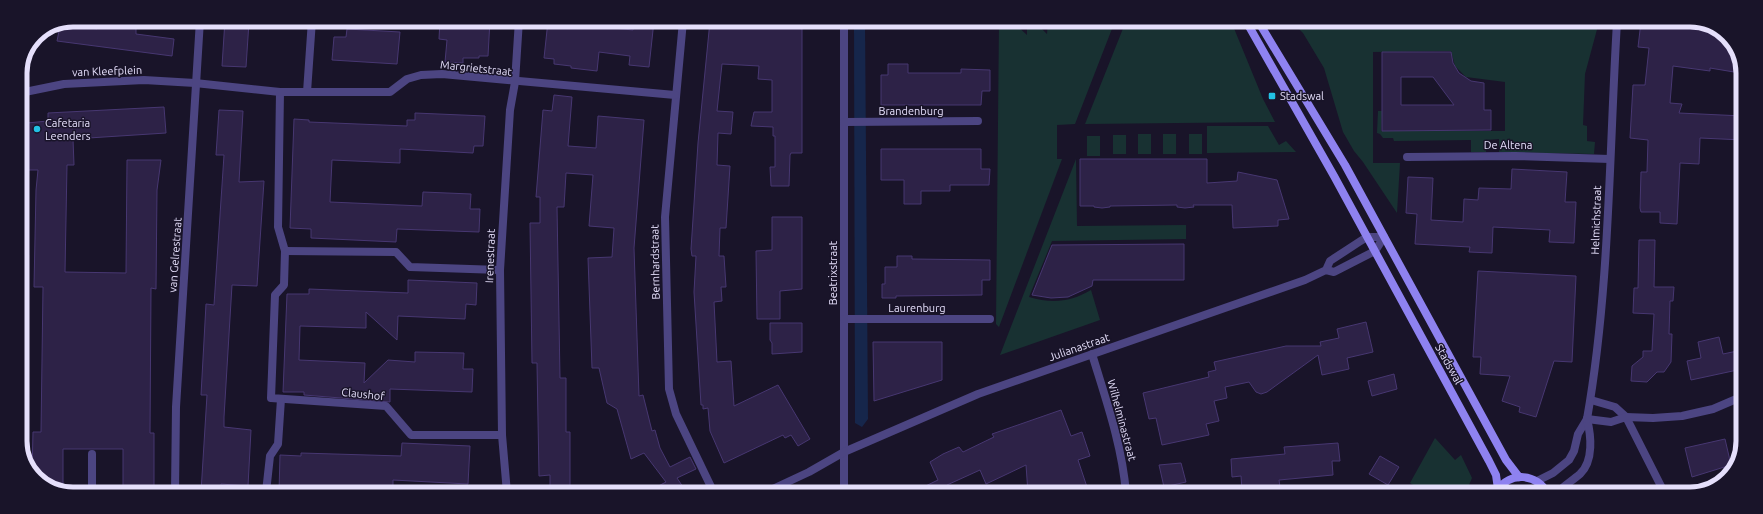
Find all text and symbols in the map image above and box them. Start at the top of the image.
street label: Margrietstraat [440,58,513,78]
street label: van Kleefplein [72,64,142,78]
place label: Stadswal [1280,90,1324,102]
marker: Stadswal [1267,91,1277,101]
street label: Brandenburg [878,105,944,117]
place label: Cafetaria Leenders [45,117,91,142]
marker: Cafetaria Leenders [32,124,42,134]
street label: De Altena [1484,139,1532,151]
street label: Helmichstraat [1589,185,1603,255]
street label: van Gelrestraat [166,216,184,293]
street label: Bernhardstraat [648,224,662,300]
street label: Irenestraat [483,228,497,283]
street label: Beatrixstraat [827,240,839,305]
street label: Laurenburg [888,302,946,314]
street label: Julianastraat [1047,331,1112,363]
street label: Stadswal [1433,342,1465,386]
street label: Wilhelminastraat [1105,378,1139,463]
street label: Claushof [341,386,386,402]

